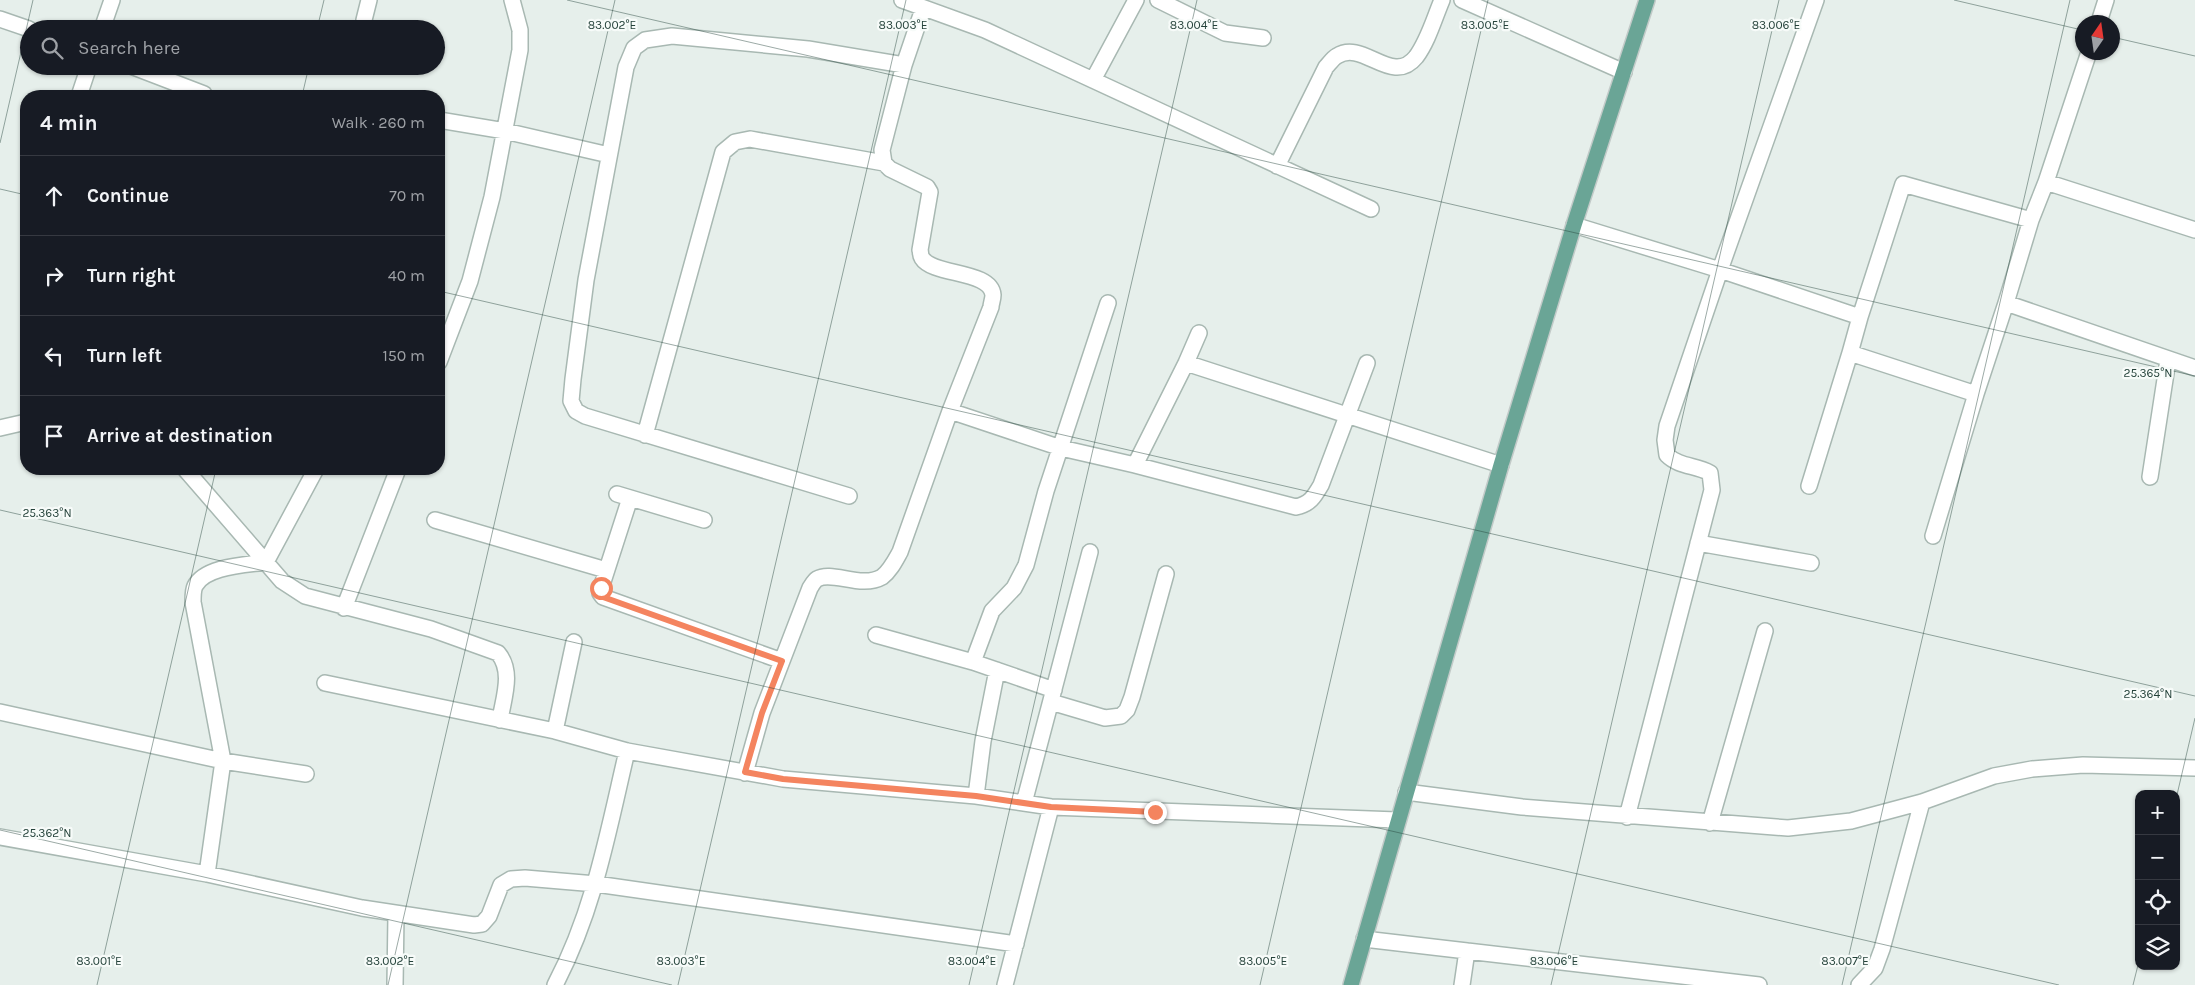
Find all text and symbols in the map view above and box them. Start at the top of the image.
north arrow [2075,15,2120,60]
text: 83.002°E [588,18,636,32]
text: 83.003°E [879,18,927,32]
text: 83.004°E [1170,18,1218,32]
text: 83.005°E [1461,18,1509,32]
text: 83.006°E [1752,18,1800,32]
search box [20,20,445,75]
icon: search [38,34,66,62]
text: Search here [78,37,180,59]
text: 4 min [40,111,98,135]
text: Walk · 260 m [332,113,425,132]
icon: ahead [40,182,68,210]
text: Continue [87,185,169,207]
text: 70 m [389,186,425,205]
icon: right [40,262,68,290]
text: Turn right [87,265,176,287]
text: 40 m [388,266,425,285]
icon: left [40,342,68,370]
text: Turn left [87,345,162,367]
text: 150 m [382,346,425,365]
text: 25.365°N [2124,366,2172,380]
icon: arrive [40,422,68,450]
text: Arrive at destination [87,425,273,447]
text: 25.363°N [22,506,72,520]
route start [590,577,613,600]
text: 25.364°N [2124,687,2172,701]
map controls [2135,790,2180,970]
button: + [2135,790,2180,835]
route end [1144,801,1167,824]
text: 25.362°N [22,826,72,840]
button: − [2135,835,2180,880]
button: locate [2135,880,2180,925]
button: layers [2135,925,2180,970]
text: 83.001°E [76,954,122,968]
text: 83.002°E [366,954,414,968]
text: 83.003°E [657,954,705,968]
text: 83.004°E [948,954,996,968]
text: 83.005°E [1239,954,1287,968]
text: 83.006°E [1530,954,1578,968]
text: 83.007°E [1821,954,1869,968]

